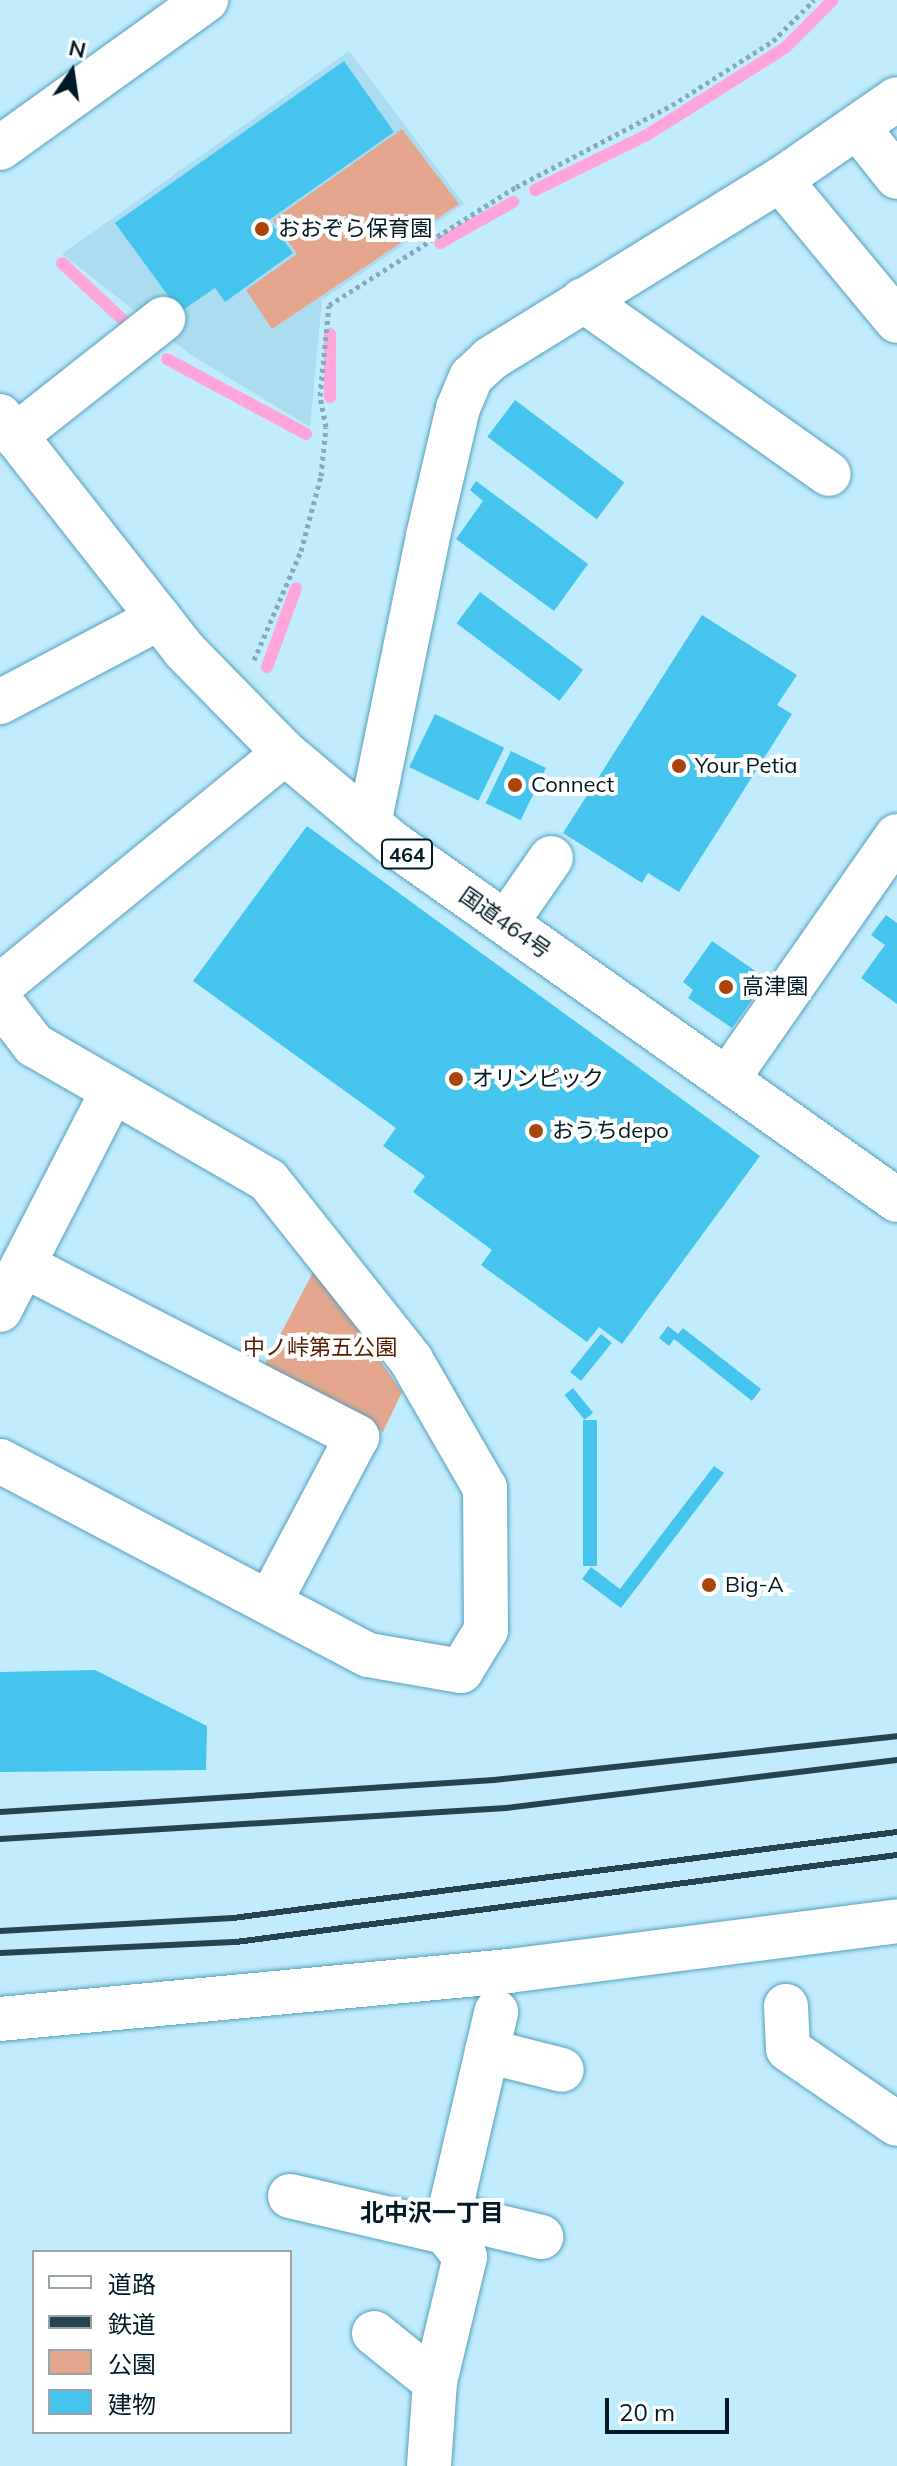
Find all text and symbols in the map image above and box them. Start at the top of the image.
north arrow [32,32,112,112]
text: N [66,33,89,64]
place label: おおぞら保育園 [278,216,432,242]
marker: おおぞら保育園 [253,220,271,238]
place label: Your Petia [695,753,798,779]
marker: Your Petia [670,757,688,775]
place label: Connect [531,772,614,798]
marker: Connect [506,776,524,794]
road number: 464 [381,838,433,870]
street label: 国道464号 [454,882,556,964]
place label: 高津園 [742,974,808,1000]
marker: 高津園 [717,978,735,996]
place label: オリンピック [472,1066,604,1092]
marker: オリンピック [447,1070,465,1088]
place label: おうちdepo [552,1118,669,1144]
marker: おうちdepo [527,1122,545,1140]
park label: 中ノ峠第五公園 [243,1335,397,1361]
place label: Big-A [725,1572,784,1598]
marker: Big-A [700,1576,718,1594]
district label: 北中沢一丁目 [360,2199,504,2227]
legend [32,2250,292,2434]
text: 道路 [108,2269,156,2299]
text: 鉄道 [108,2309,156,2339]
text: 公園 [108,2349,156,2379]
scale bar [609,2382,733,2432]
text: 建物 [108,2389,156,2419]
text: 20 m [619,2397,675,2427]

